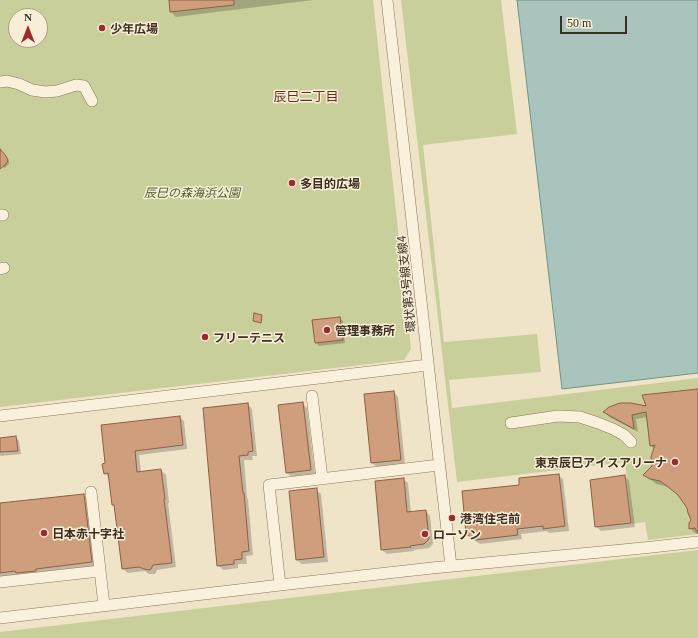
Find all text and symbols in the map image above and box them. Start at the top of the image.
north arrow [8,8,48,48]
scale bar [562,8,629,34]
text: N [24,11,32,23]
text: 50 m [567,16,591,30]
place label: 少年広場 [110,21,158,35]
marker: 少年広場 [97,23,107,33]
district label: 辰巳二丁目 [274,88,338,104]
place label: 多目的広場 [300,176,360,190]
marker: 多目的広場 [287,178,297,188]
park label: 辰巳の森海浜公園 [144,185,240,199]
street label: 環状第3号線支線4 [394,235,418,333]
place label: 管理事務所 [335,323,395,337]
marker: 管理事務所 [322,325,332,335]
place label: フリーテニス [213,330,285,344]
marker: フリーテニス [200,332,210,342]
place label: 東京辰巳アイスアリーナ [535,455,667,469]
marker: 東京辰巳アイスアリーナ [670,457,680,467]
place label: 港湾住宅前 [460,511,520,525]
marker: 港湾住宅前 [447,513,457,523]
place label: 日本赤十字社 [52,526,124,540]
place label: ローソン [433,527,481,541]
marker: 日本赤十字社 [39,528,49,538]
marker: ローソン [420,529,430,539]

